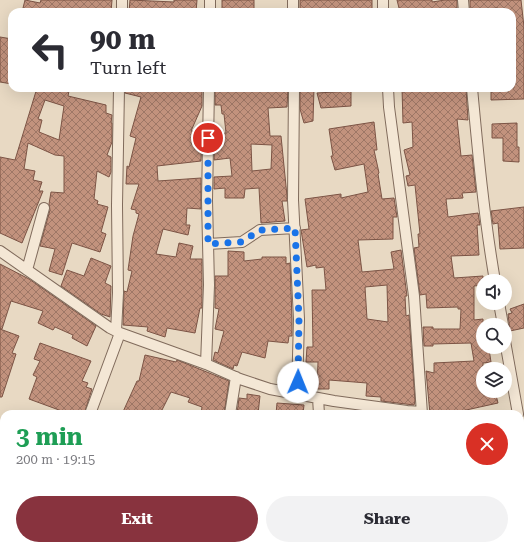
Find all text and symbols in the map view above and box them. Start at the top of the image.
text: 90 m [90,23,155,56]
icon: left [24,24,76,76]
text: Turn left [90,57,166,78]
pin [191,121,225,155]
icon: arrive [197,127,219,149]
map controls [476,274,512,398]
button: sound [476,274,512,310]
button: search [476,318,512,354]
position arrow [277,361,319,403]
button: layers [476,362,512,398]
text: 3 min [16,423,83,451]
button: close [466,423,508,465]
text: 200 m · 19:15 [16,452,95,467]
button: Exit [16,496,258,542]
button: Share [266,496,508,542]

